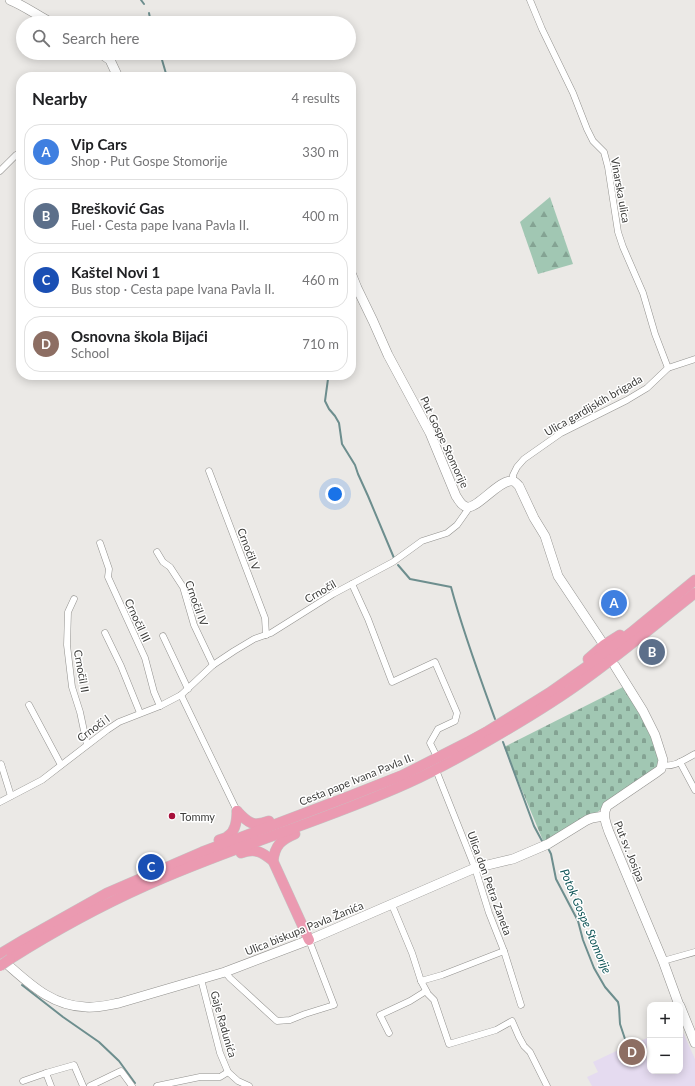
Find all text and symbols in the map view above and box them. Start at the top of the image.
search box [16,16,356,60]
icon: search [30,27,52,49]
text: Search here [62,29,139,47]
text: Nearby [32,88,87,109]
text: 4 results [292,90,340,106]
text: Vip Cars [71,135,127,153]
text: A [41,144,51,160]
text: 330 m [302,144,339,160]
text: Shop · Put Gospe Stomorije [71,153,227,169]
street label: Vinarska ulica [609,156,633,224]
text: Brešković Gas [71,199,164,217]
text: B [42,208,50,224]
text: 400 m [302,208,339,224]
text: Fuel · Cesta pape Ivana Pavla II. [71,217,249,233]
text: Kaštel Novi 1 [71,263,160,281]
text: C [42,272,50,288]
text: 460 m [302,272,339,288]
text: Bus stop · Cesta pape Ivana Pavla II. [71,281,275,297]
text: Osnovna škola Bijaći [71,327,208,345]
text: D [41,336,51,352]
text: 710 m [302,336,339,352]
text: School [71,345,109,361]
street label: Ulica gardijskih brigada [542,372,644,438]
street label: Put Gospe Stomorije [418,394,472,490]
your location [325,484,345,504]
street label: Crnočil V [235,526,263,572]
street label: Crnočil [302,577,338,605]
street label: Crnočil IV [183,578,211,628]
pin: A [601,588,627,618]
street label: Crnočil III [122,596,154,644]
pin: B [639,637,665,667]
street label: Crnočil II [72,649,92,693]
street label: Crnoči l [74,712,112,744]
street label: Cesta pape Ivana Pavla II. [297,750,415,808]
place label: Tommy [180,810,215,823]
marker: Tommy [167,811,177,821]
street label: Put sv. Josipa [612,819,648,883]
street label: Ulica don Petra Zaneta [465,829,515,937]
pin: C [138,852,164,882]
water label: Potok Gospe Stomorije [557,866,615,976]
street label: Ulica biskupa Pavla Žanića [243,898,365,958]
street label: Gaje Radunića [208,989,240,1059]
map controls [647,1002,683,1074]
button: + [647,1002,683,1038]
pin: D [619,1037,645,1067]
button: − [647,1038,683,1074]

